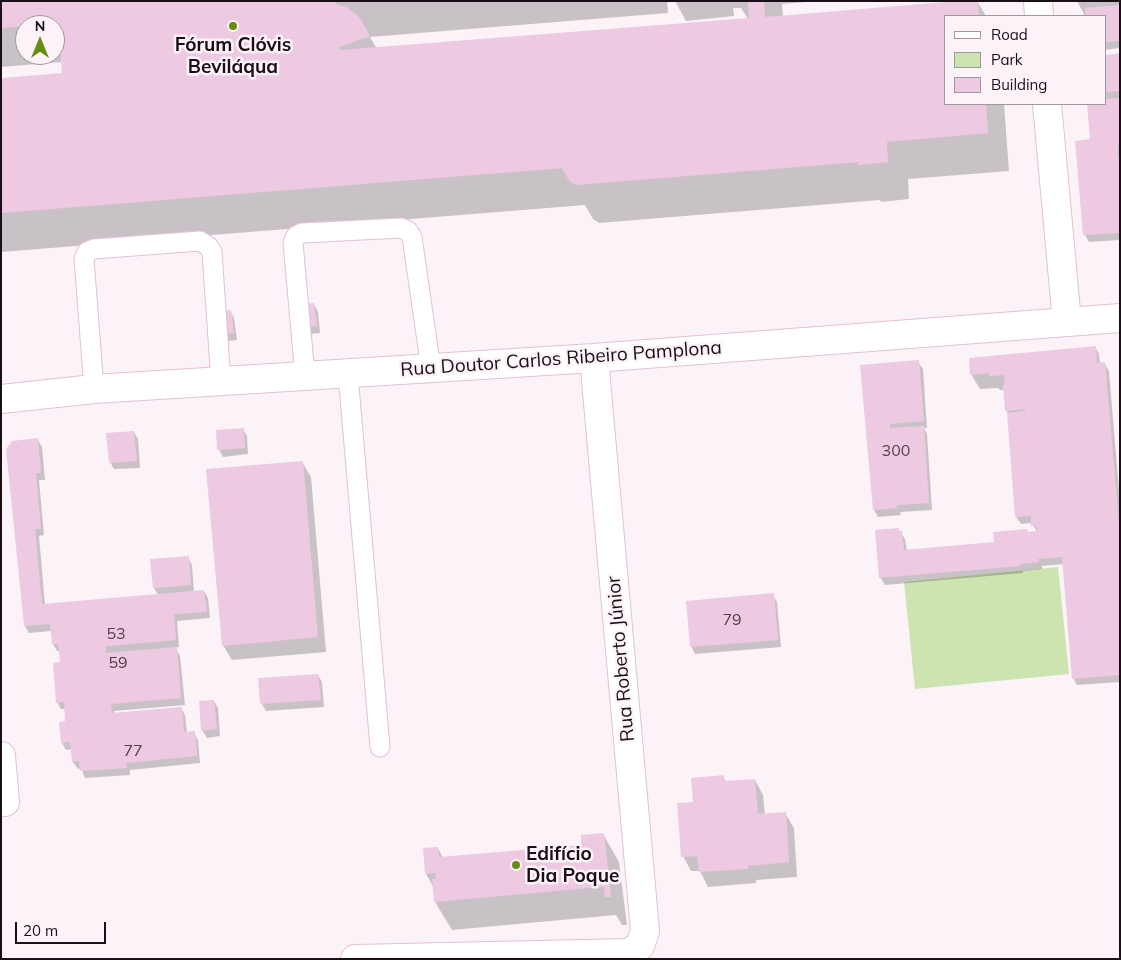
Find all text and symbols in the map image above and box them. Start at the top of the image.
north arrow [15,15,65,65]
legend [944,15,1106,105]
text: N [35,17,45,35]
marker: Fórum Clóvis Beviláqua [227,20,239,32]
text: Road [991,25,1028,44]
place label: Fórum Clóvis Beviláqua [175,34,291,78]
text: Park [991,50,1023,69]
text: Building [991,75,1047,94]
street label: Rua Doutor Carlos Ribeiro Pamplona [399,336,723,382]
house number: 300 [882,441,910,461]
street label: Rua Roberto Júnior [602,575,640,743]
house number: 79 [722,610,742,630]
house number: 53 [106,624,126,644]
house number: 59 [108,653,128,673]
house number: 77 [123,741,143,761]
place label: Edifício Dia Poque [526,843,619,887]
marker: Edifício Dia Poque [510,859,522,871]
scale bar [18,912,109,944]
text: 20 m [23,921,58,940]

